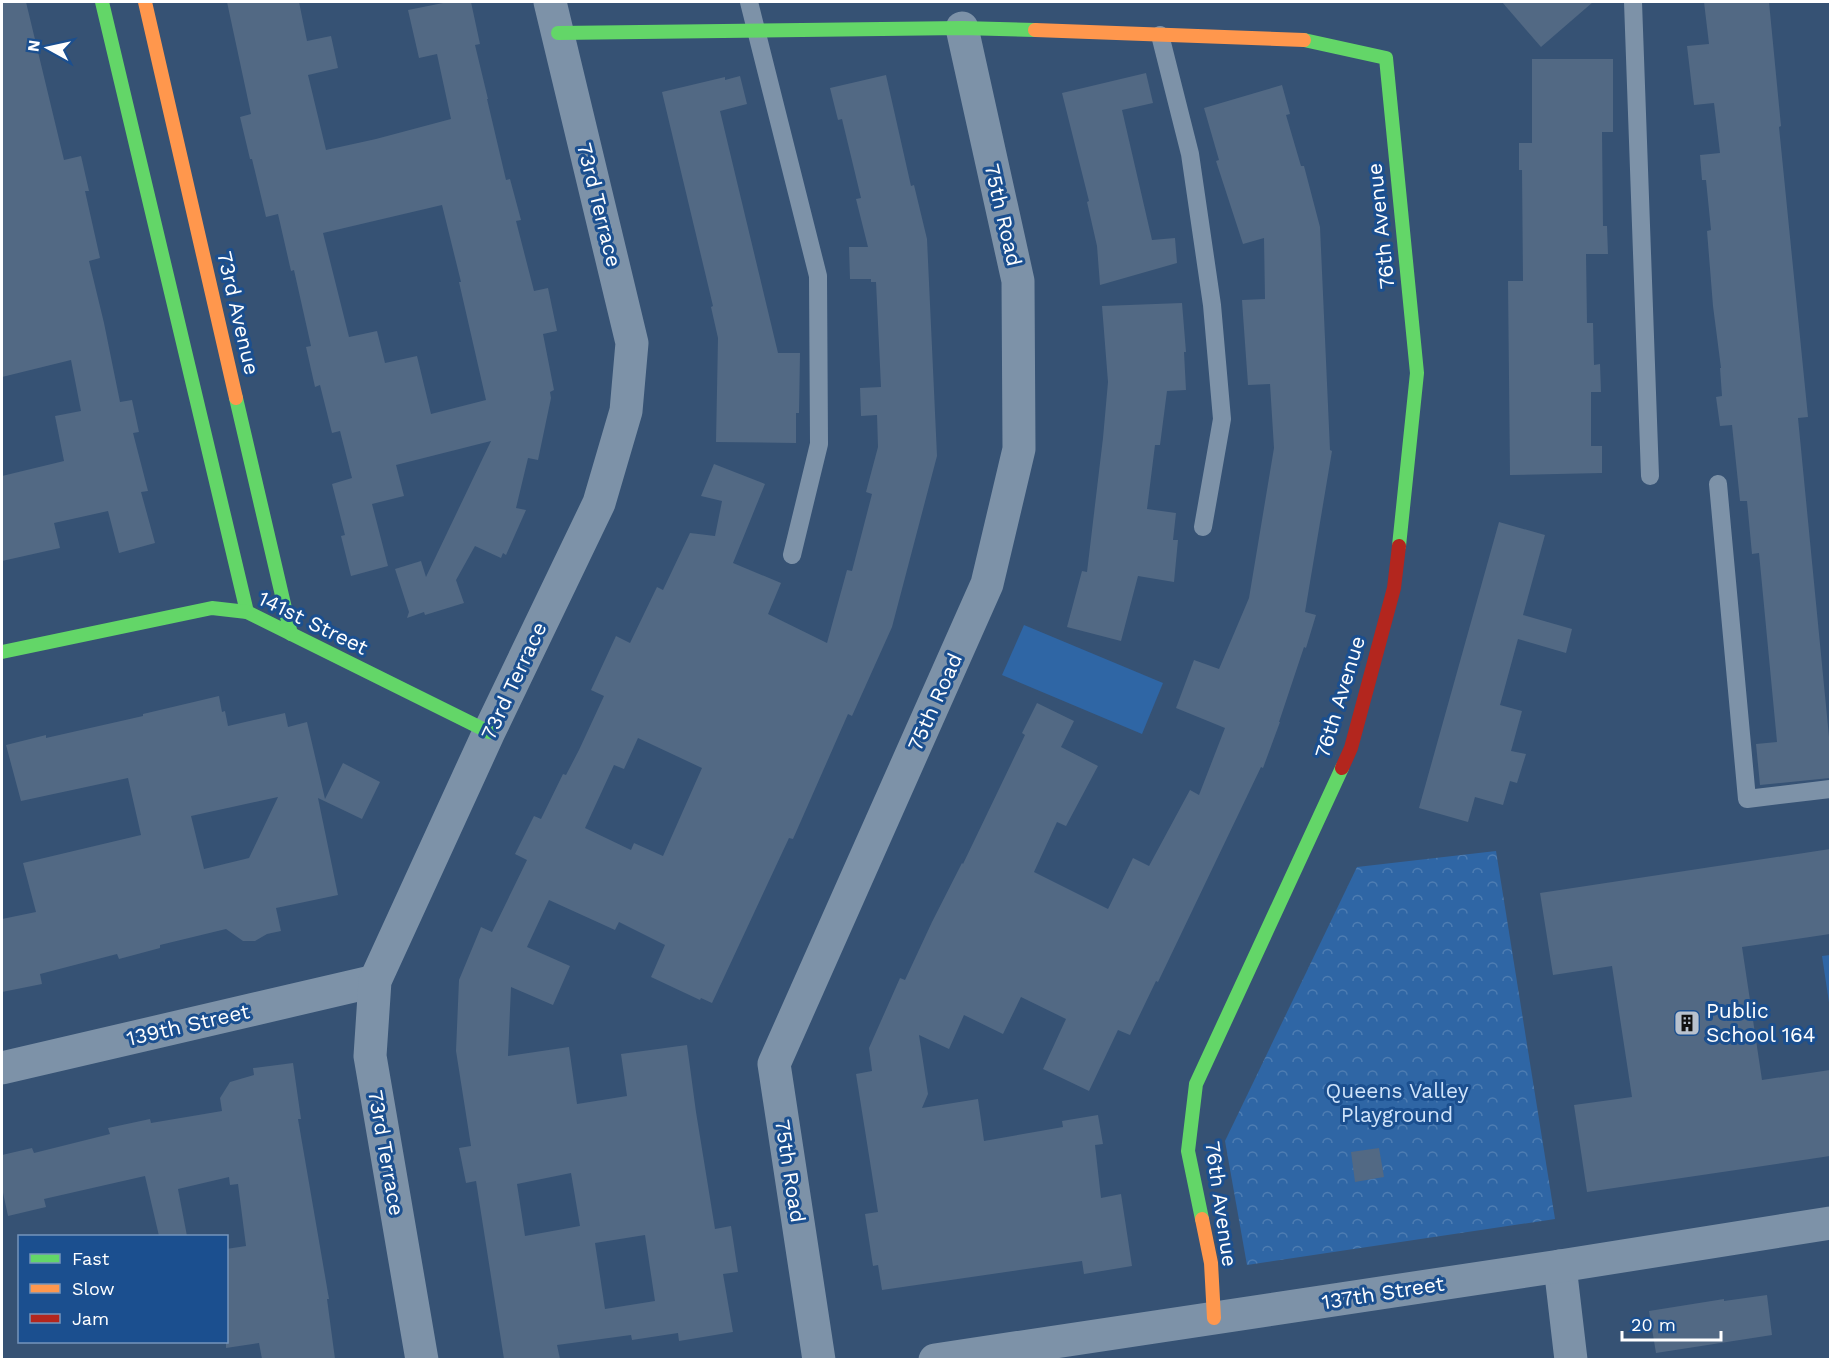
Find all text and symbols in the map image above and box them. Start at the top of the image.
north arrow [18,18,78,78]
text: N [23,39,44,53]
street label: 73rd Terrace [572,140,627,270]
street label: 75th Road [980,161,1027,268]
street label: 76th Avenue [1361,162,1400,290]
street label: 73rd Avenue [212,249,265,377]
street label: 141st Street [254,585,372,660]
street label: 73rd Terrace [475,618,552,744]
street label: 76th Avenue [1309,633,1370,761]
street label: 75th Road [902,649,967,754]
street label: 139th Street [124,998,252,1051]
place label: Public School 164 [1706,998,1816,1047]
building icon: Public School 164 [1672,1008,1702,1038]
park label: Queens Valley Playground [1326,1078,1469,1127]
street label: 73rd Terrace [363,1088,410,1218]
street label: 75th Road [770,1117,811,1224]
street label: 76th Avenue [1200,1140,1243,1268]
legend [18,1235,228,1343]
text: Fast [72,1248,110,1269]
street label: 137th Street [1320,1270,1446,1315]
text: Slow [72,1278,115,1299]
scale bar [1622,1304,1721,1342]
text: Jam [72,1308,109,1329]
text: 20 m [1631,1314,1676,1335]

